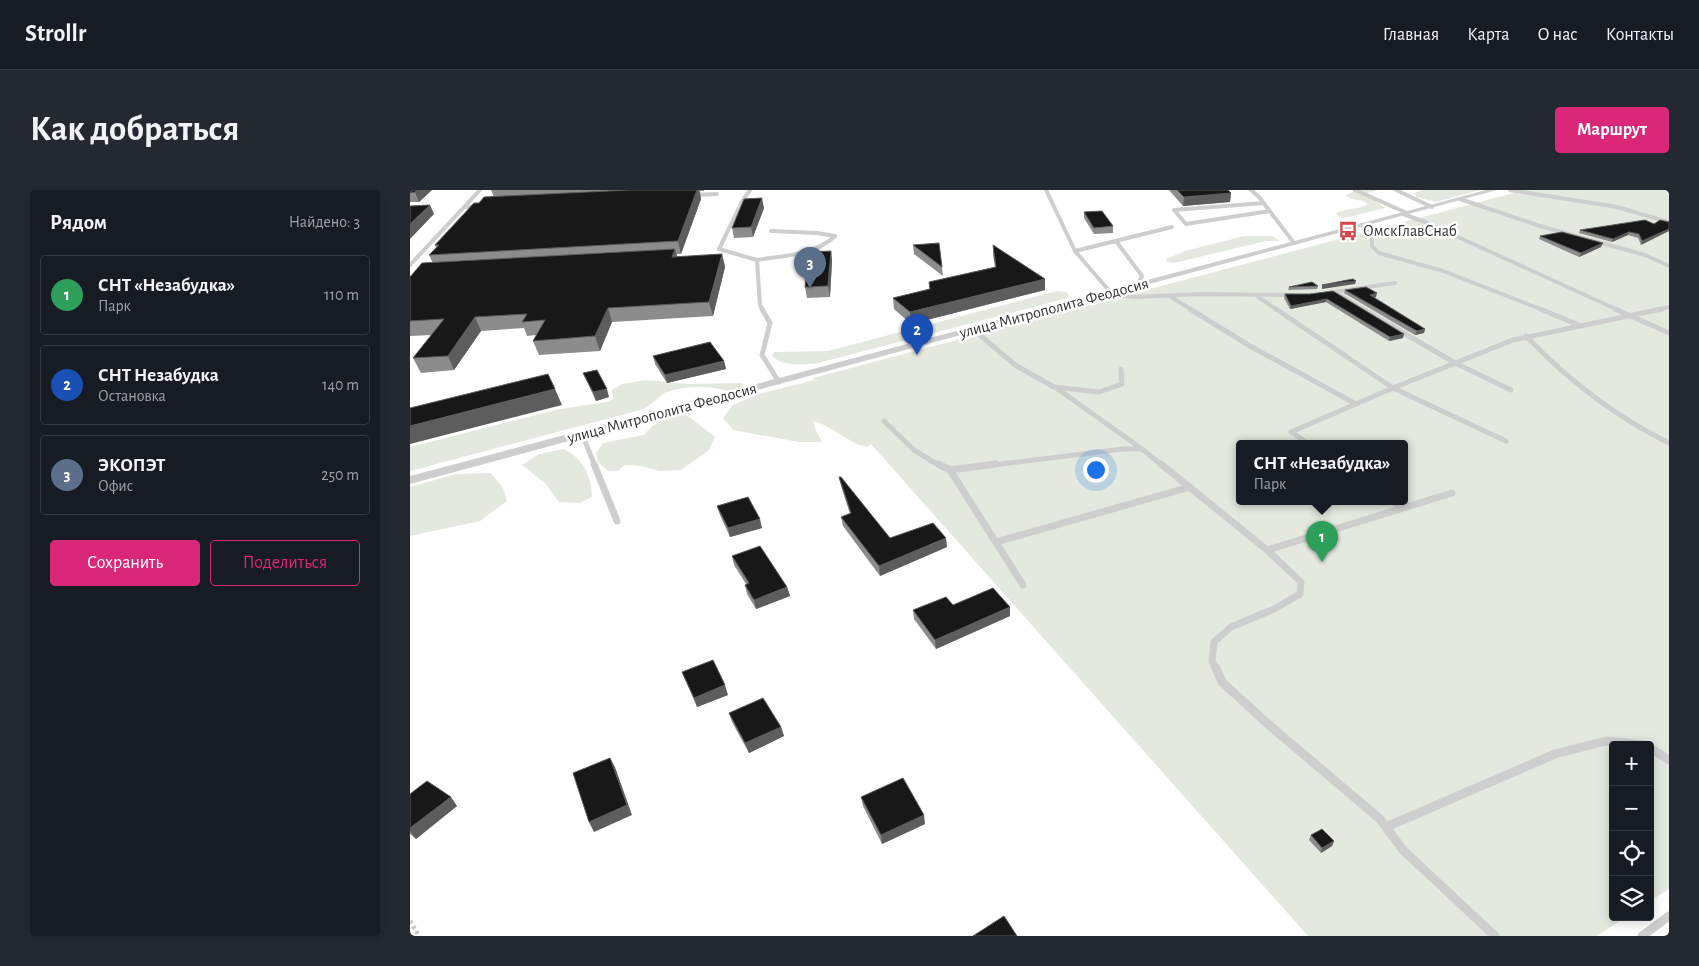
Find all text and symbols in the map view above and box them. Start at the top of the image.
text: Strollr [25,22,86,46]
text: Главная [1383,26,1439,44]
text: Карта [1467,26,1509,44]
text: О нас [1537,26,1578,44]
text: Контакты [1606,26,1674,44]
button: Маршрут [1555,107,1669,153]
text: Как добраться [30,112,239,147]
text: Рядом [50,212,107,233]
text: Найдено: 3 [289,214,360,230]
bus stop icon: ОмскГлавСнаб [1337,220,1359,242]
place label: ОмскГлавСнаб [1363,223,1457,239]
pin: 3 [794,247,826,288]
street label: улица Митрополита Феодосия [957,275,1151,342]
text: СНТ «Незабудка» [98,276,235,295]
text: 1 [64,287,70,303]
text: 110 m [324,287,359,303]
text: Парк [98,298,131,314]
pin: 2 [901,314,933,355]
text: СНТ Незабудка [98,366,219,385]
text: 2 [63,377,71,393]
text: 140 m [322,377,359,393]
street label: улица Митрополита Феодосия [565,380,759,447]
text: Остановка [98,388,166,404]
popup [1236,440,1408,505]
text: СНТ «Незабудка» [1253,454,1391,473]
text: ЭКОПЭТ [98,456,166,475]
your location [1083,457,1109,483]
text: 3 [64,467,70,483]
text: 250 m [321,467,359,483]
text: Парк [1253,476,1286,492]
text: Офис [98,478,133,494]
pin: 1 [1306,521,1338,562]
button: Сохранить [50,540,200,586]
button: Поделиться [210,540,360,586]
map controls [1609,741,1654,921]
button: + [1609,741,1654,786]
button: − [1609,786,1654,831]
button: locate [1609,831,1654,876]
button: layers [1609,876,1654,921]

